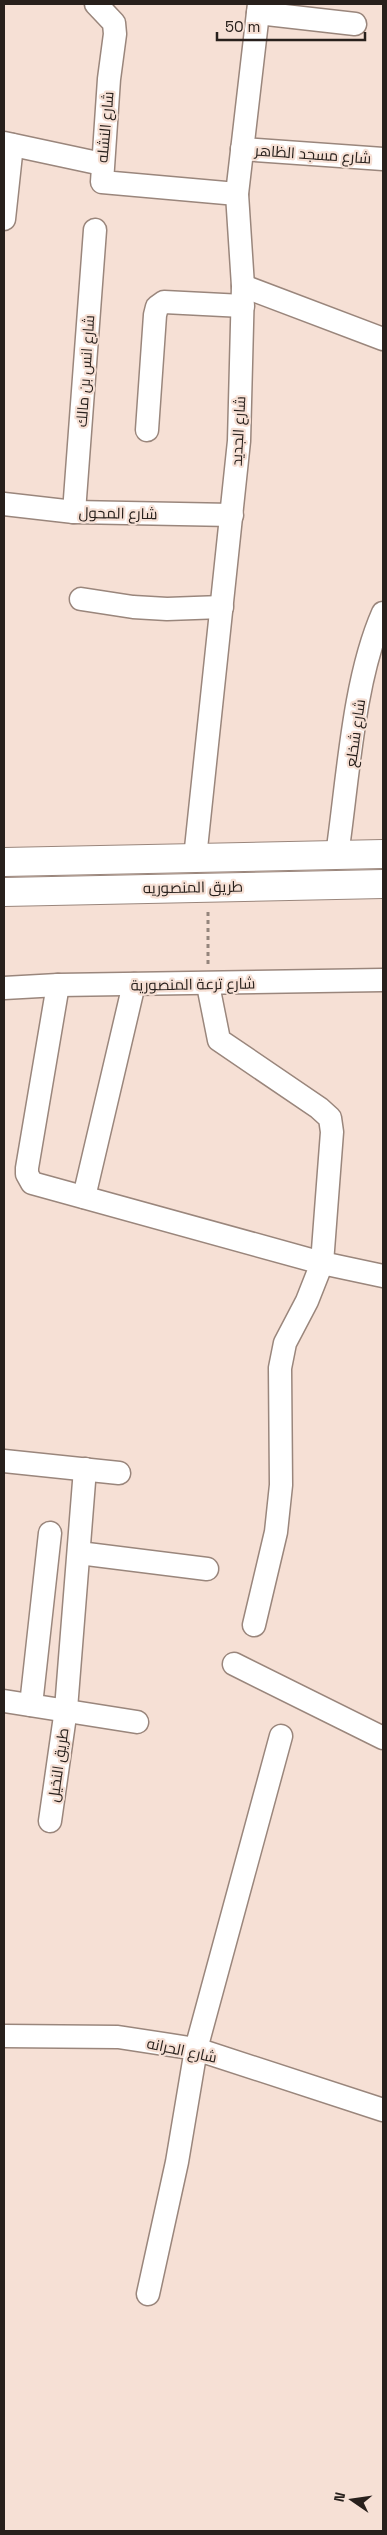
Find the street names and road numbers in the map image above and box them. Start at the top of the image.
street label: شارع النشله [92,90,120,164]
street label: شارع مسجد الظاهر [253,140,372,170]
street label: شارع انس بن مالك [72,314,100,428]
street label: شارع الجديد [227,395,251,467]
street label: شارع المحول [78,503,158,525]
street label: شارع شخلع [341,698,371,768]
street label: طريق المنصوريه [143,877,243,898]
street label: شارع ترعة المنصورية [130,973,256,997]
street label: طريق النخيل [43,1727,74,1803]
street label: شارع الحرانه [145,2033,219,2069]

